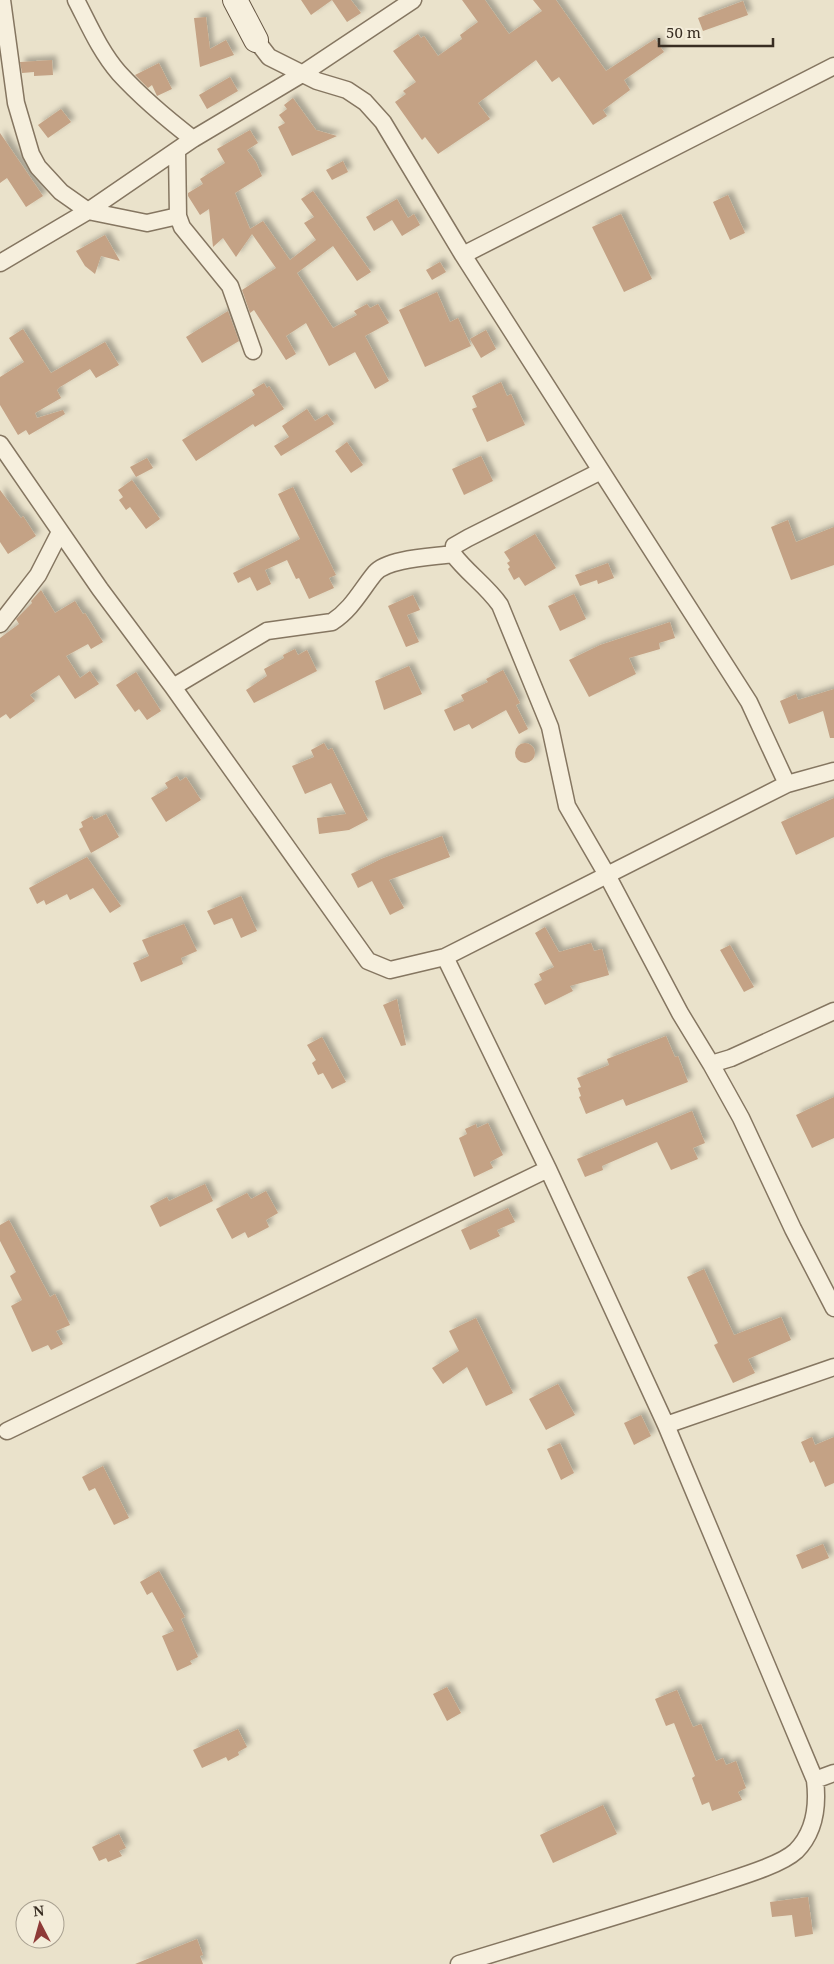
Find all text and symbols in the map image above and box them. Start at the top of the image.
scale bar [659,15,773,47]
text: 50 m [666,22,701,42]
north arrow [15,1899,65,1949]
text: N [32,1901,45,1921]

